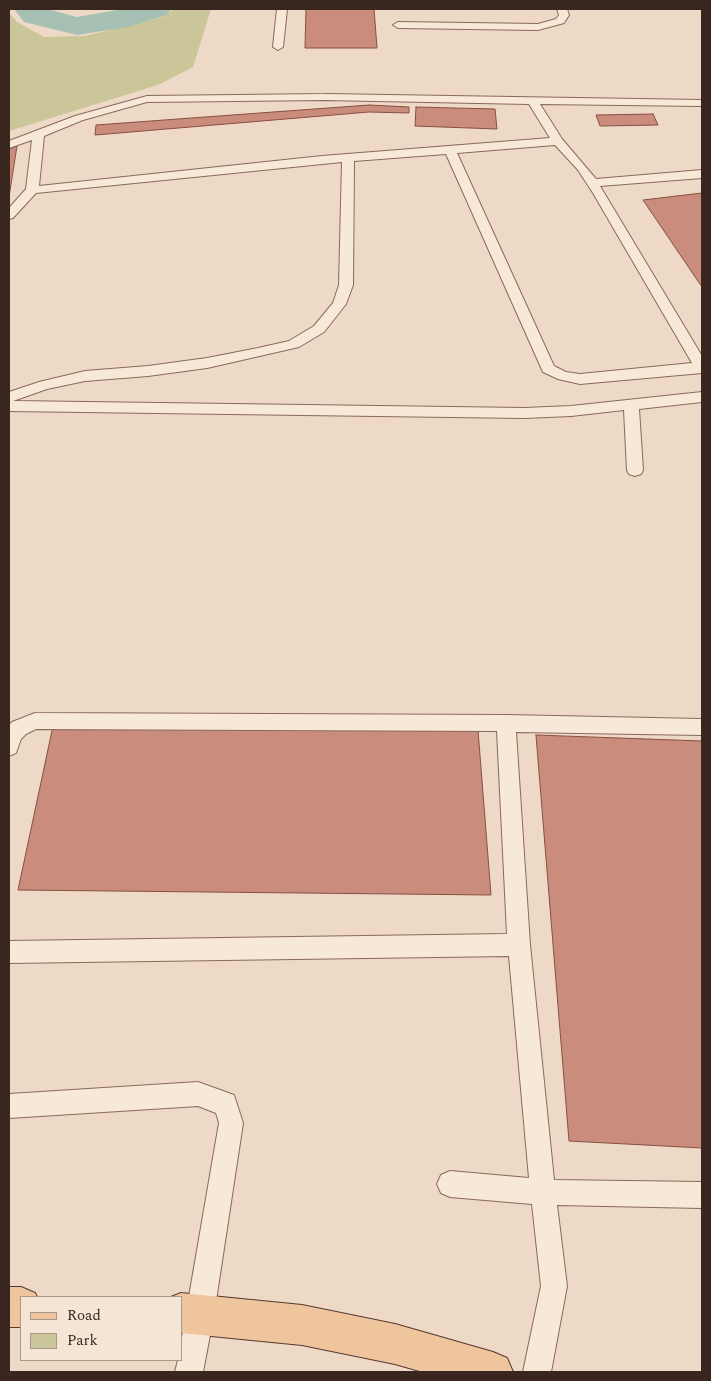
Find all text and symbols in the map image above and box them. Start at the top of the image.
legend [20,1296,182,1361]
text: Road [67,1304,101,1327]
text: Park [67,1329,98,1352]

